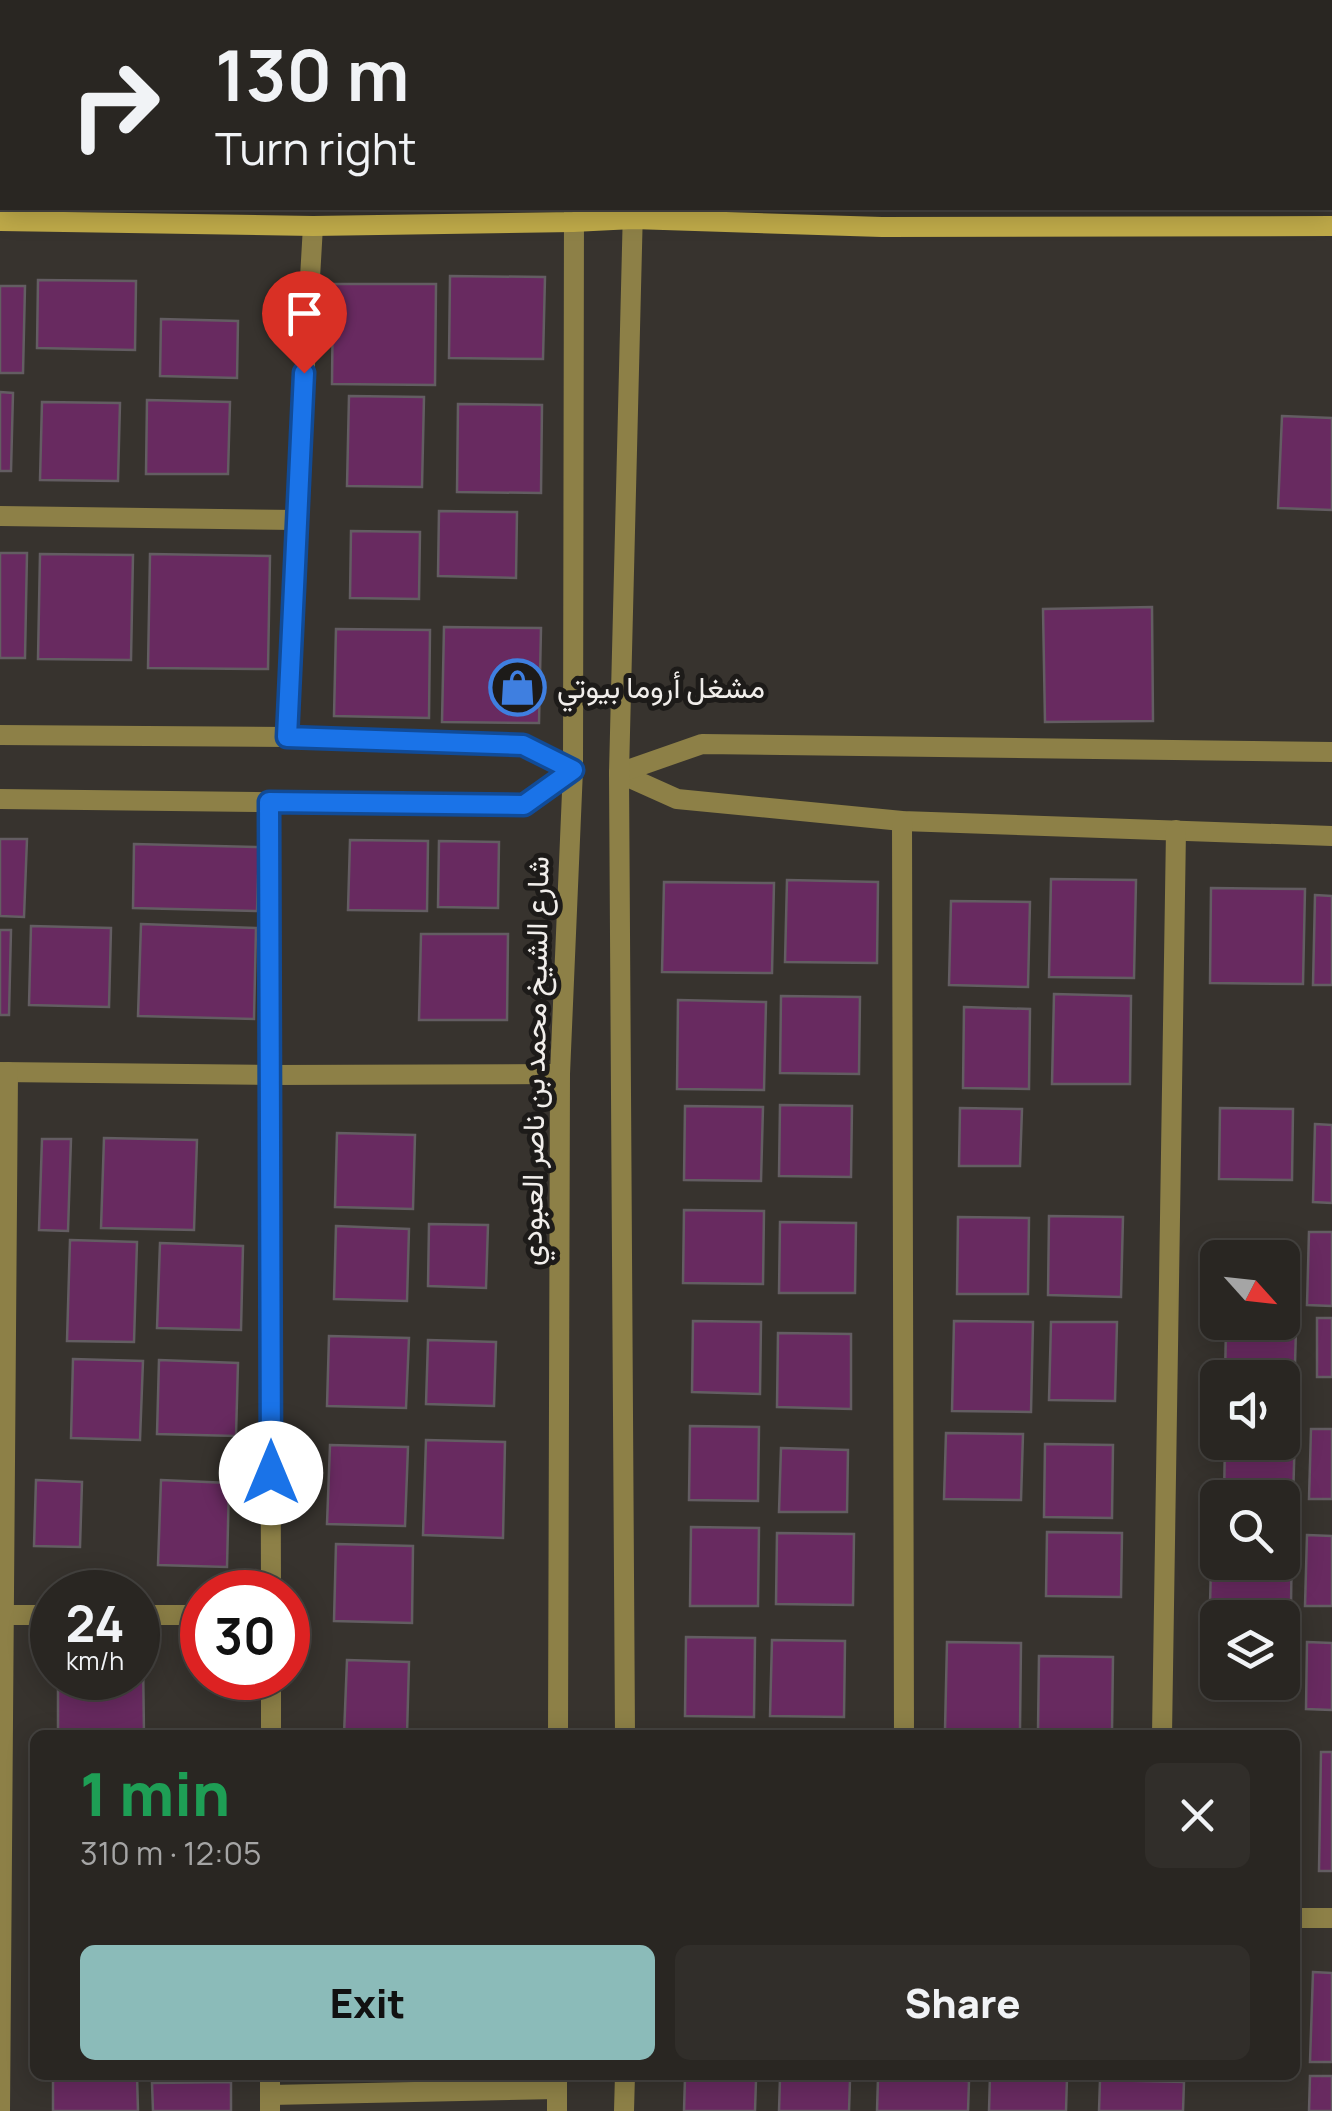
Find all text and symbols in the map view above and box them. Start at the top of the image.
text: 130 m [215,26,409,122]
icon: right [50,40,180,170]
text: Turn right [215,117,416,179]
pin [262,271,347,374]
icon: arrive [277,286,332,341]
shop icon: مشغل أروما بيوتي [488,658,548,718]
place label: مشغل أروما بيوتي [557,666,765,712]
street label: شارع الشيخ محمد بن ناصر العبودي [509,856,563,1266]
north arrow [1200,1240,1300,1340]
map controls [1200,1240,1300,1700]
button: sound [1200,1360,1300,1460]
position arrow [219,1421,323,1525]
button: search [1200,1480,1300,1580]
speed limit sign: 30 [180,1570,310,1700]
text: 24 [65,1589,125,1657]
button: layers [1200,1600,1300,1700]
text: km/h [66,1643,124,1678]
text: 1 min [80,1752,230,1834]
button: close [1145,1763,1250,1868]
text: 310 m · 12:05 [80,1831,262,1875]
button: Exit [80,1945,655,2060]
button: Share [675,1945,1250,2060]

